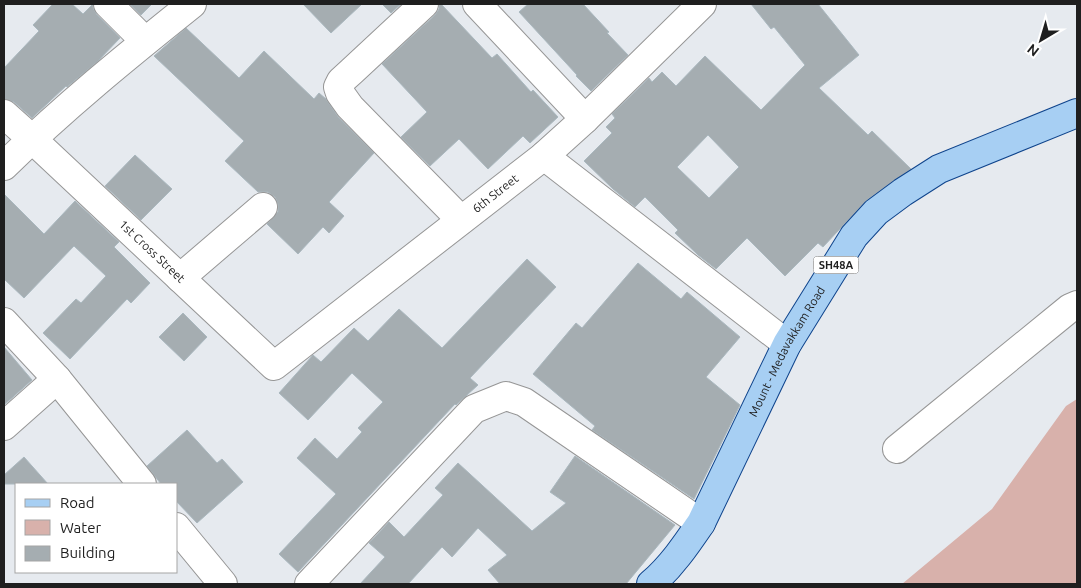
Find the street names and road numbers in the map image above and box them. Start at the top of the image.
street label: 6th Street [470,171,521,215]
street label: 1st Cross Street [117,217,188,285]
road number: SH48A [814,256,858,274]
street label: Mount - Medavakkam Road [746,284,827,419]

